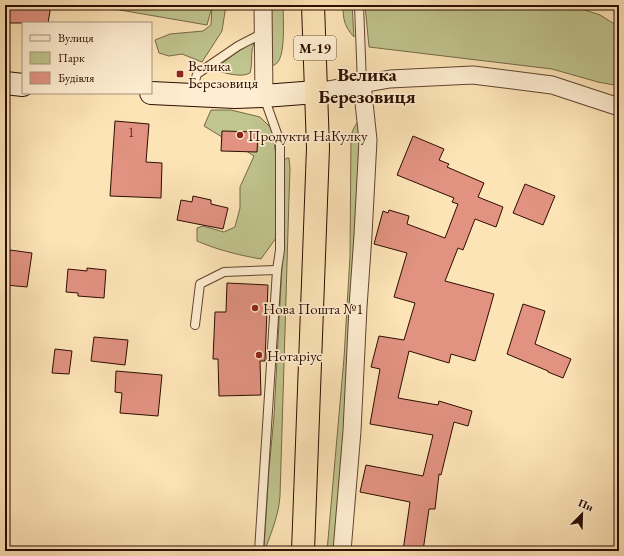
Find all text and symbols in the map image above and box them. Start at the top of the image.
legend [22,22,152,94]
text: Вулиця [58,30,94,46]
road number: М-19 [294,36,336,60]
text: Парк [58,50,85,66]
place label: Велика Березовиця [188,56,258,92]
district label: Велика Березовиця [318,62,416,109]
marker: Велика Березовиця [175,69,185,79]
text: Будівля [58,70,95,86]
house number: 1 [128,124,134,141]
place label: Продукти НаКулку [248,126,368,145]
marker: Продукти НаКулку [235,130,245,140]
place label: Нова Пошта №1 [263,299,364,318]
marker: Нова Пошта №1 [250,303,260,313]
place label: Нотаріус [267,346,322,365]
marker: Нотаріус [254,350,264,360]
north arrow [562,494,602,534]
text: Пн [576,495,596,514]

